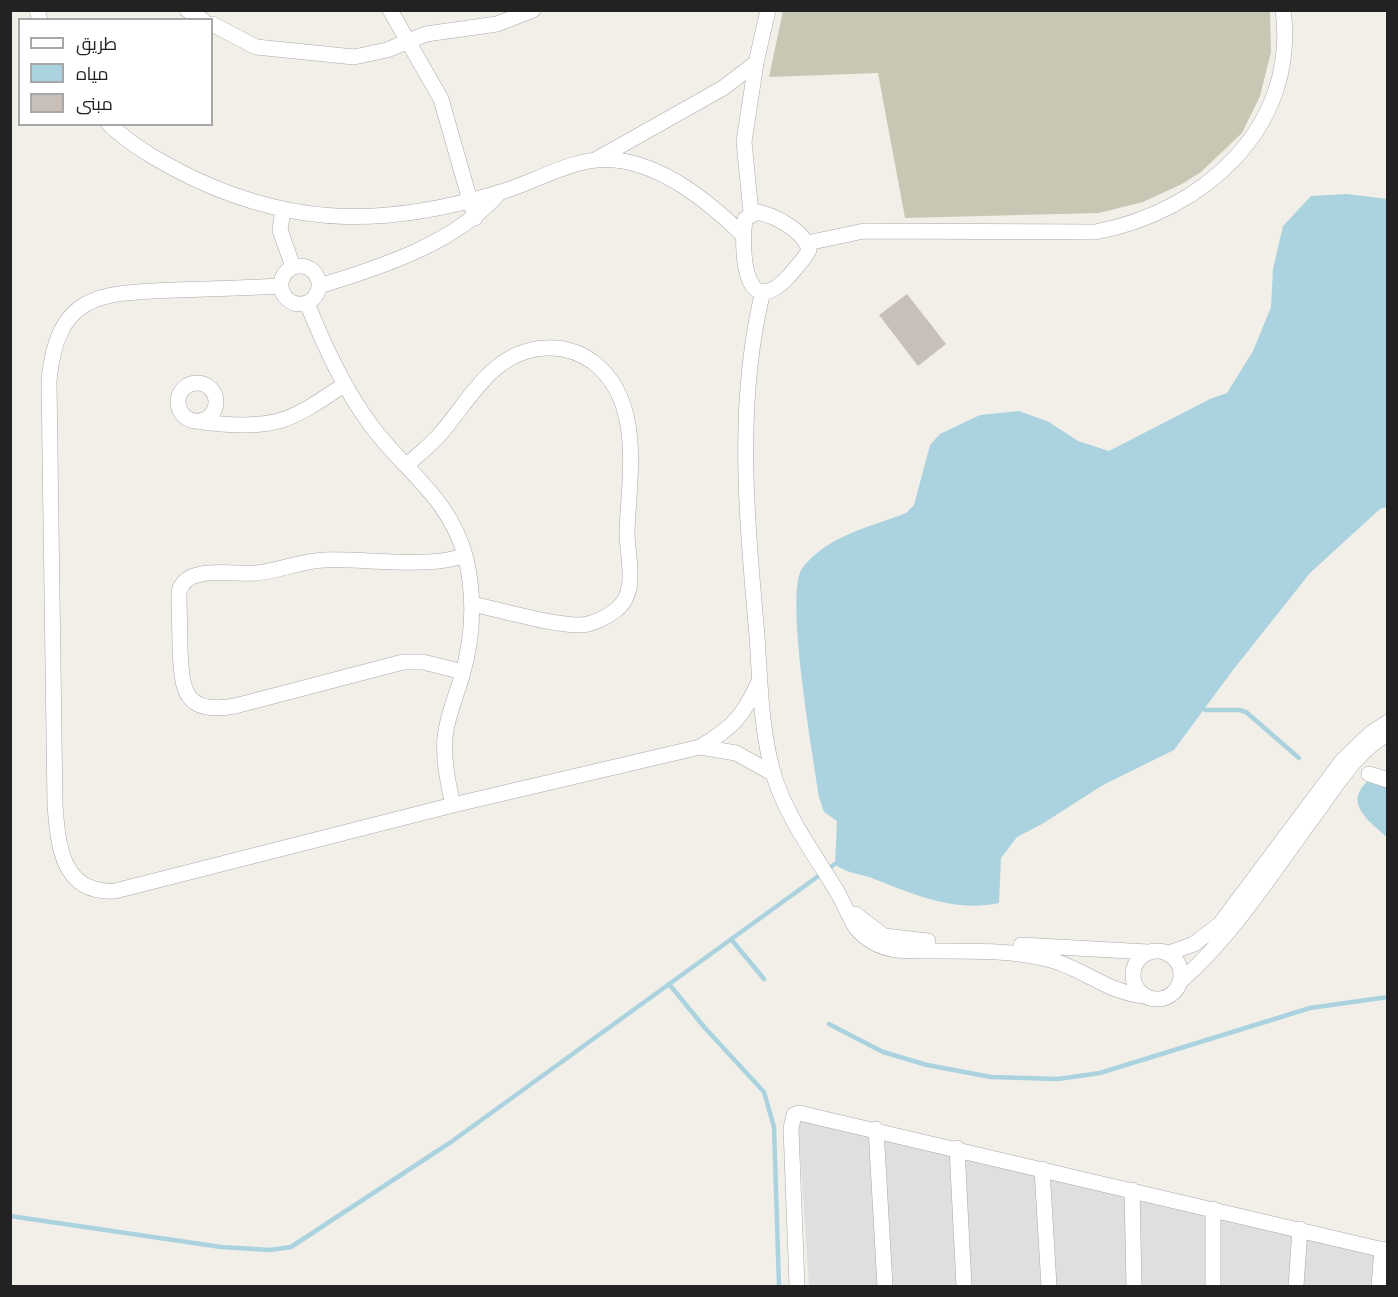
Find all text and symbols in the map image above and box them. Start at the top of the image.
legend [18,18,213,126]
text: طريق [76,31,117,57]
text: مياه [76,61,109,87]
text: مبنى [76,91,113,117]

